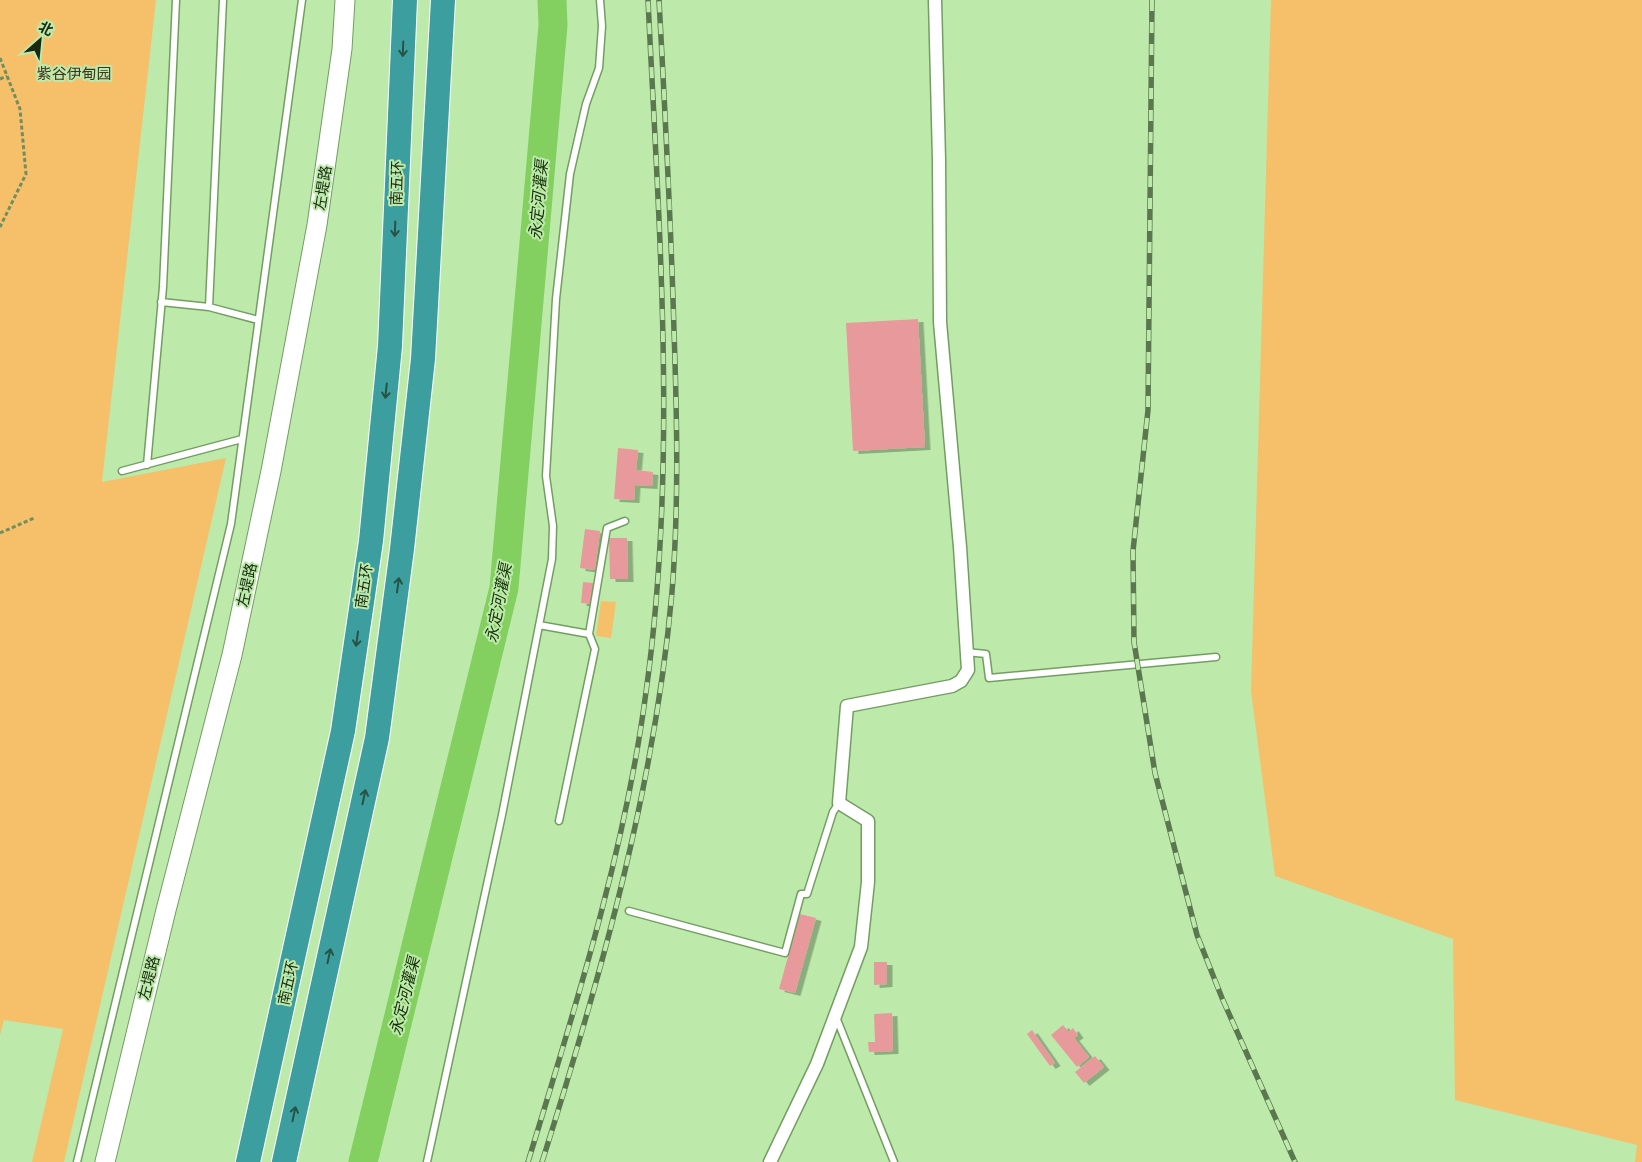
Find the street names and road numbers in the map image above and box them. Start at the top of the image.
street label: 南五环 [387,160,407,206]
street label: 左堤路 [311,164,335,212]
street label: 左堤路 [234,561,260,609]
street label: 南五环 [352,562,376,610]
street label: 左堤路 [135,954,163,1002]
street label: 南五环 [275,959,301,1007]

